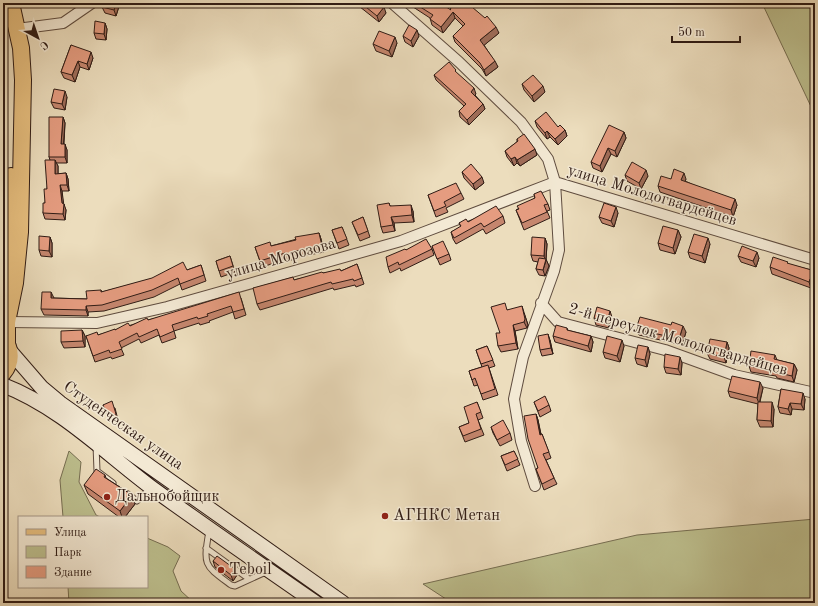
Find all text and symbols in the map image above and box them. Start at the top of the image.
north arrow [18,18,58,58]
scale bar [672,18,740,44]
text: 50 m [678,26,705,39]
text: С [37,38,50,51]
street label: улица Молодогвардейцев [565,163,739,229]
street label: улица Морозова [224,236,338,282]
street label: 2-й переулок Молодогвардейцев [567,301,789,379]
street label: Студенческая улица [60,379,186,473]
place label: Дальнобойщик [115,489,219,505]
marker: Дальнобойщик [102,492,112,502]
place label: АГНКС Метан [393,508,500,524]
marker: АГНКС Метан [380,511,390,521]
legend [18,516,148,588]
text: Улица [54,527,87,539]
text: Парк [54,547,82,559]
place label: Teboil [229,562,271,578]
marker: Teboil [216,565,226,575]
text: Здание [54,567,92,579]

